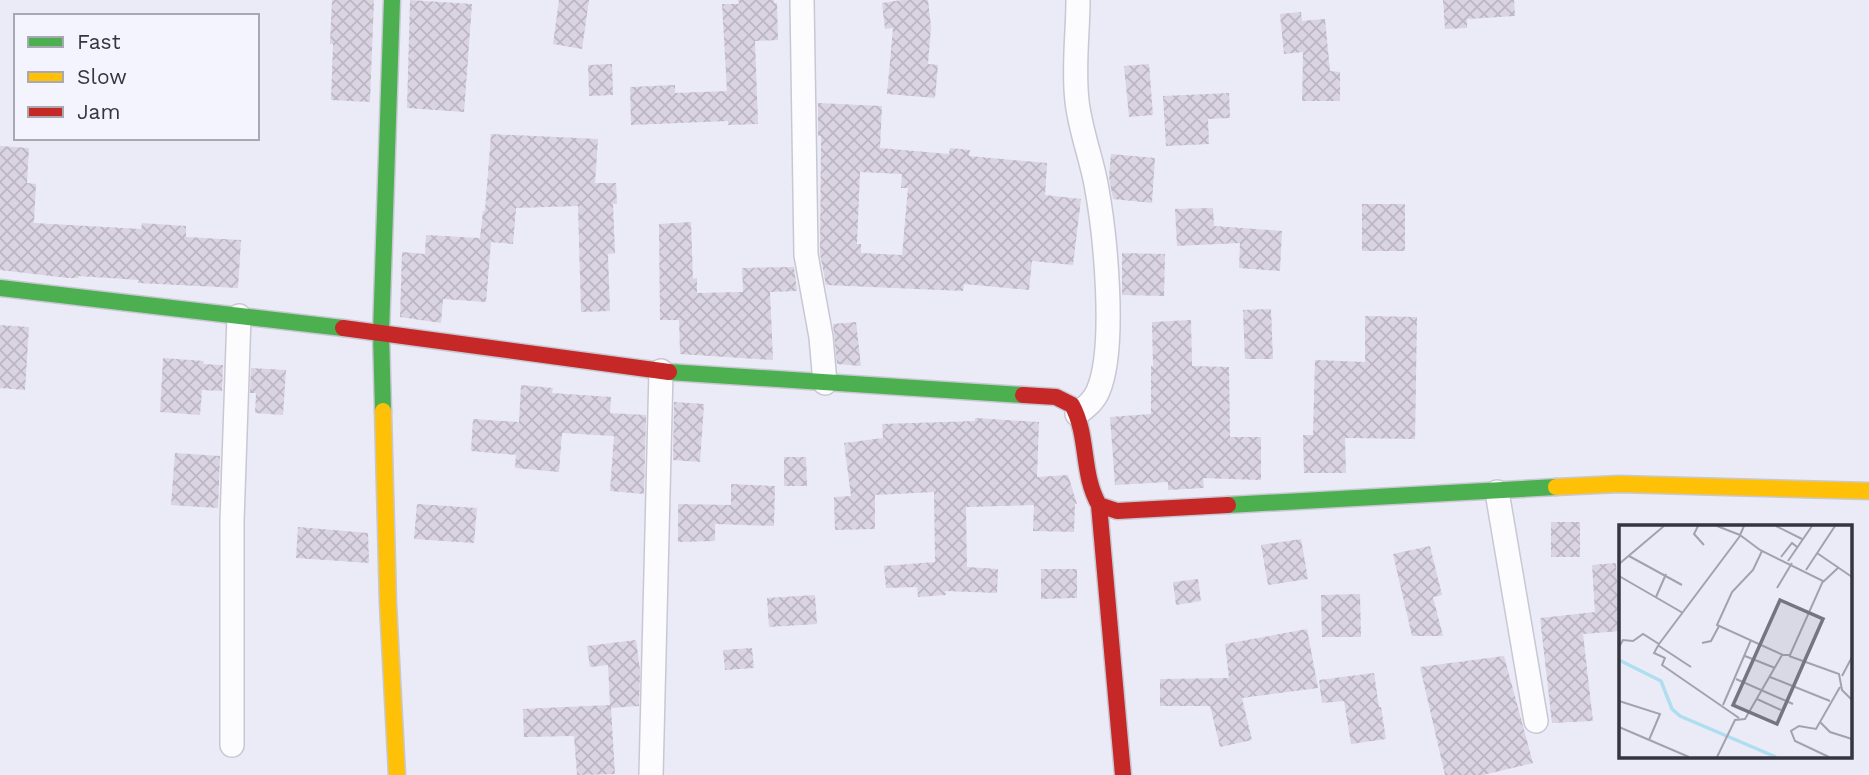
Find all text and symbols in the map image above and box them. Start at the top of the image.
legend [14,14,259,140]
text: Fast [77,29,121,54]
text: Slow [77,64,127,89]
text: Jam [77,99,120,124]
inset map [1619,525,1852,758]

